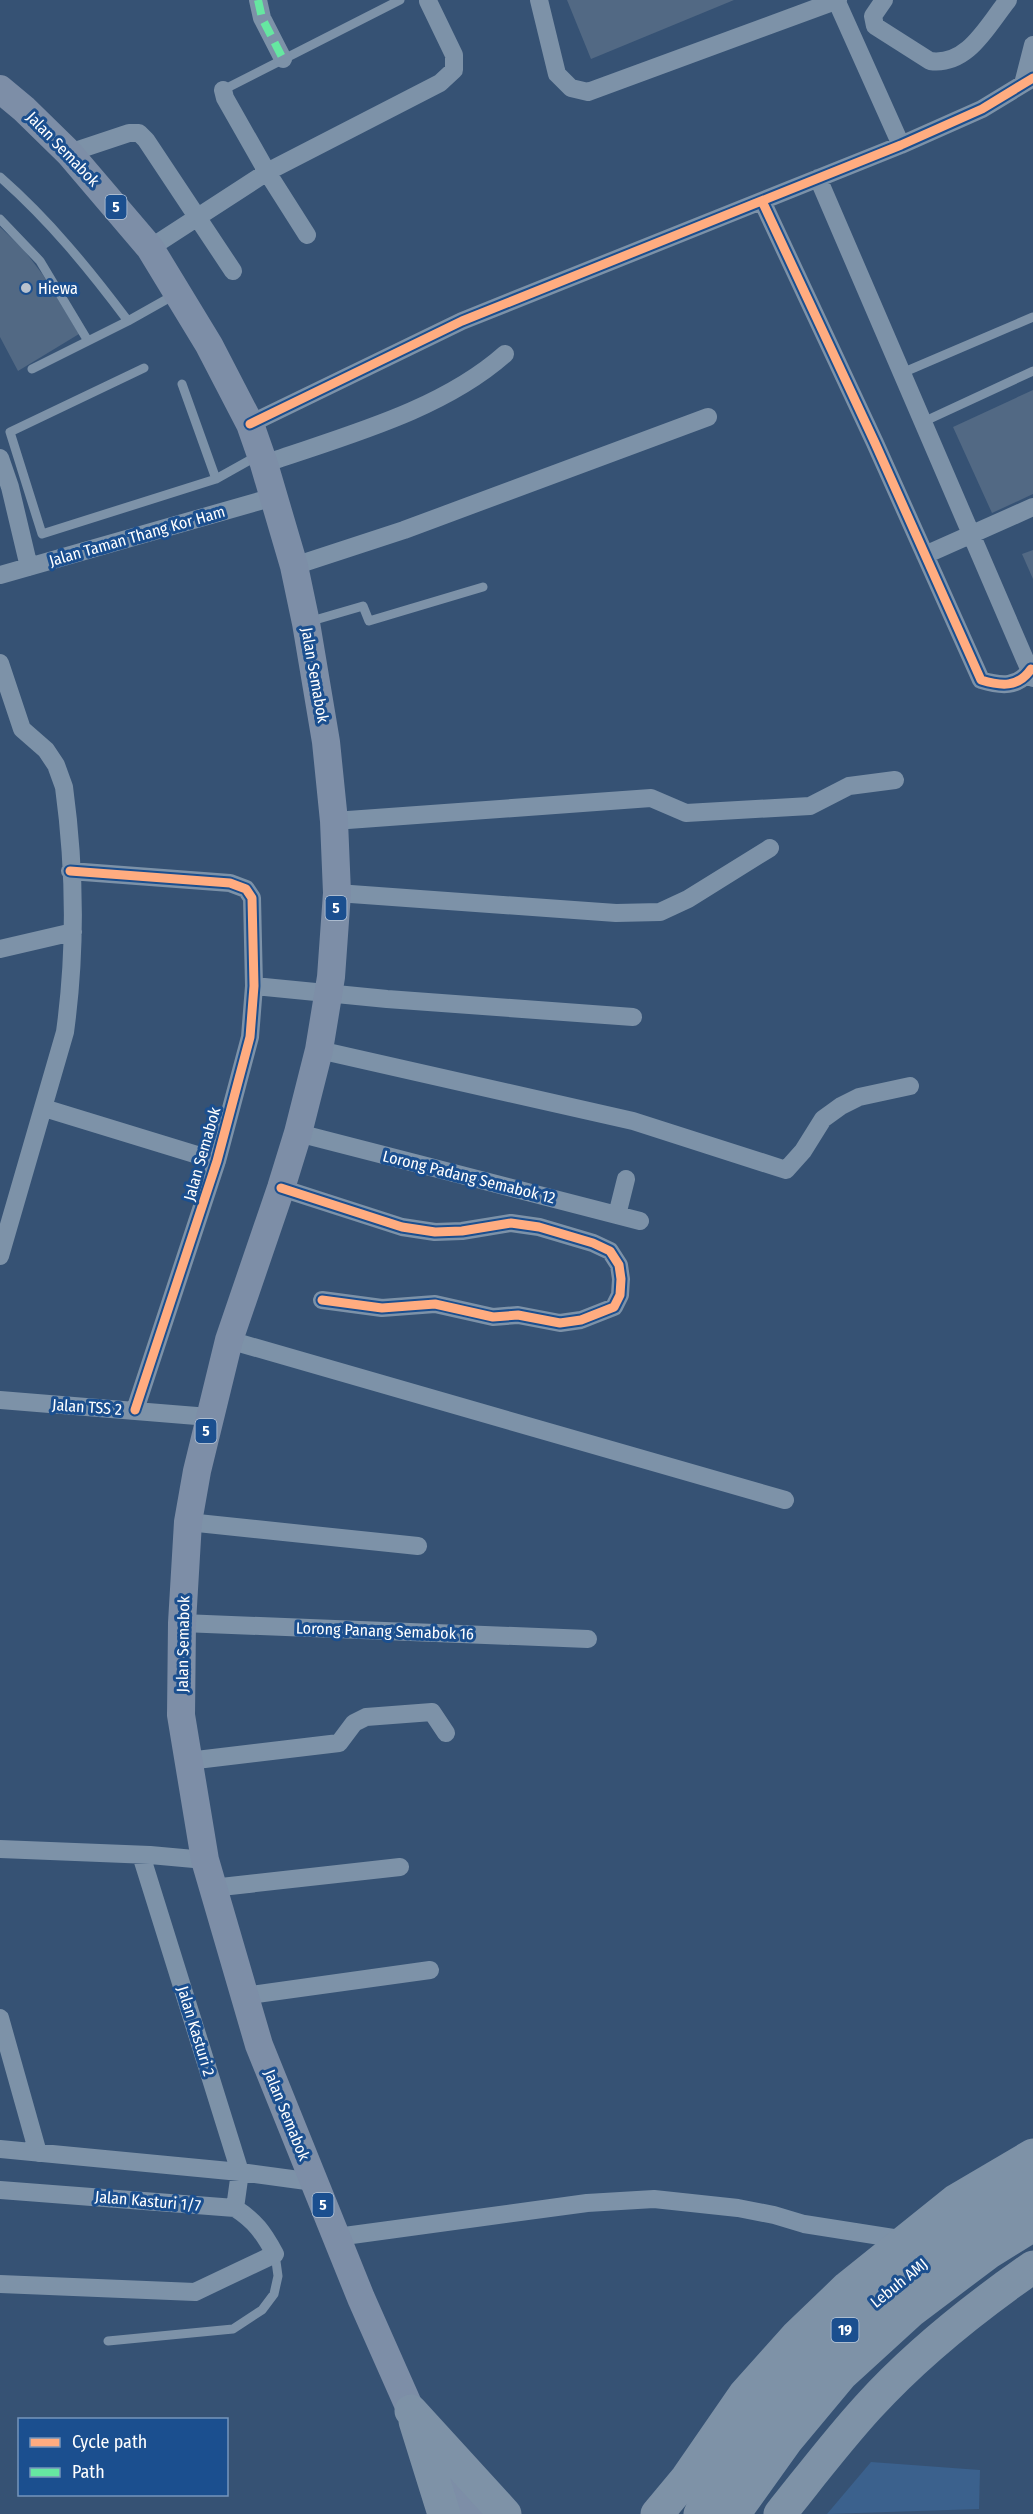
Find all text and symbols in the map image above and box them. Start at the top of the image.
street label: Jalan Semabok [23,108,104,191]
road number: 5 [106,195,126,219]
place label: Hiewa [38,279,78,298]
marker: Hiewa [19,281,33,295]
street label: Jalan Taman Thang Kor Ham [47,502,227,570]
street label: Jalan Semabok [297,626,333,725]
road number: 5 [326,896,346,920]
street label: Jalan Semabok [180,1104,225,1203]
street label: Lorong Padang Semabok 12 [381,1146,557,1208]
street label: Jalan TSS 2 [52,1395,122,1419]
road number: 5 [196,1419,216,1443]
street label: Jalan Semabok [173,1595,193,1692]
street label: Lorong Panang Semabok 16 [296,1618,474,1644]
street label: Jalan Kasturi 2 [173,1984,219,2078]
street label: Jalan Semabok [260,2067,314,2164]
street label: Jalan Kasturi 1/7 [94,2187,202,2215]
road number: 5 [312,2193,334,2217]
street label: Lebuh AMJ [867,2254,931,2312]
road number: 19 [832,2318,858,2342]
legend [18,2418,228,2496]
text: Cycle path [72,2431,147,2453]
text: Path [72,2461,105,2483]

